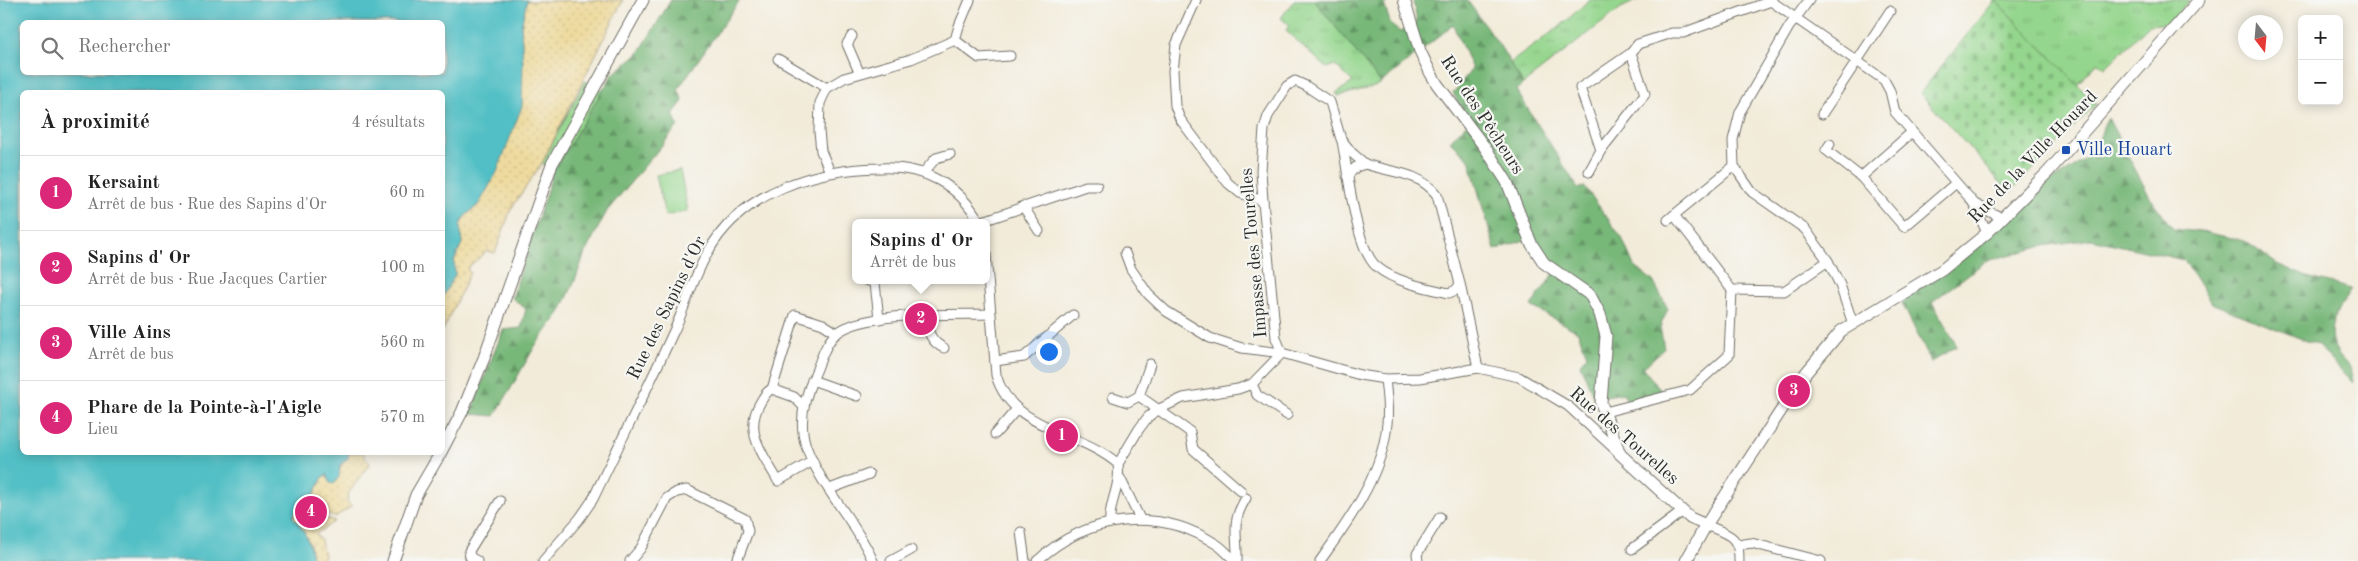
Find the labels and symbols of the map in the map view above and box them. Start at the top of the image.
north arrow [2238,15,2283,60]
street label: Rue des Pêcheurs [1437,52,1527,178]
street label: Rue de la Ville Houard [1965,87,2101,227]
place label: Ville Houart [2076,141,2172,159]
marker: Ville Houart [2060,144,2072,156]
street label: Impasse des Tourelles [1238,167,1270,339]
street label: Rue des Sapins d'Or [625,233,710,382]
pin: 2 [905,300,937,338]
your location [1036,339,1062,365]
pin: 3 [1778,372,1810,410]
street label: Rue des Tourelles [1566,384,1682,488]
pin: 1 [1046,417,1078,455]
pin: 4 [295,493,327,531]

